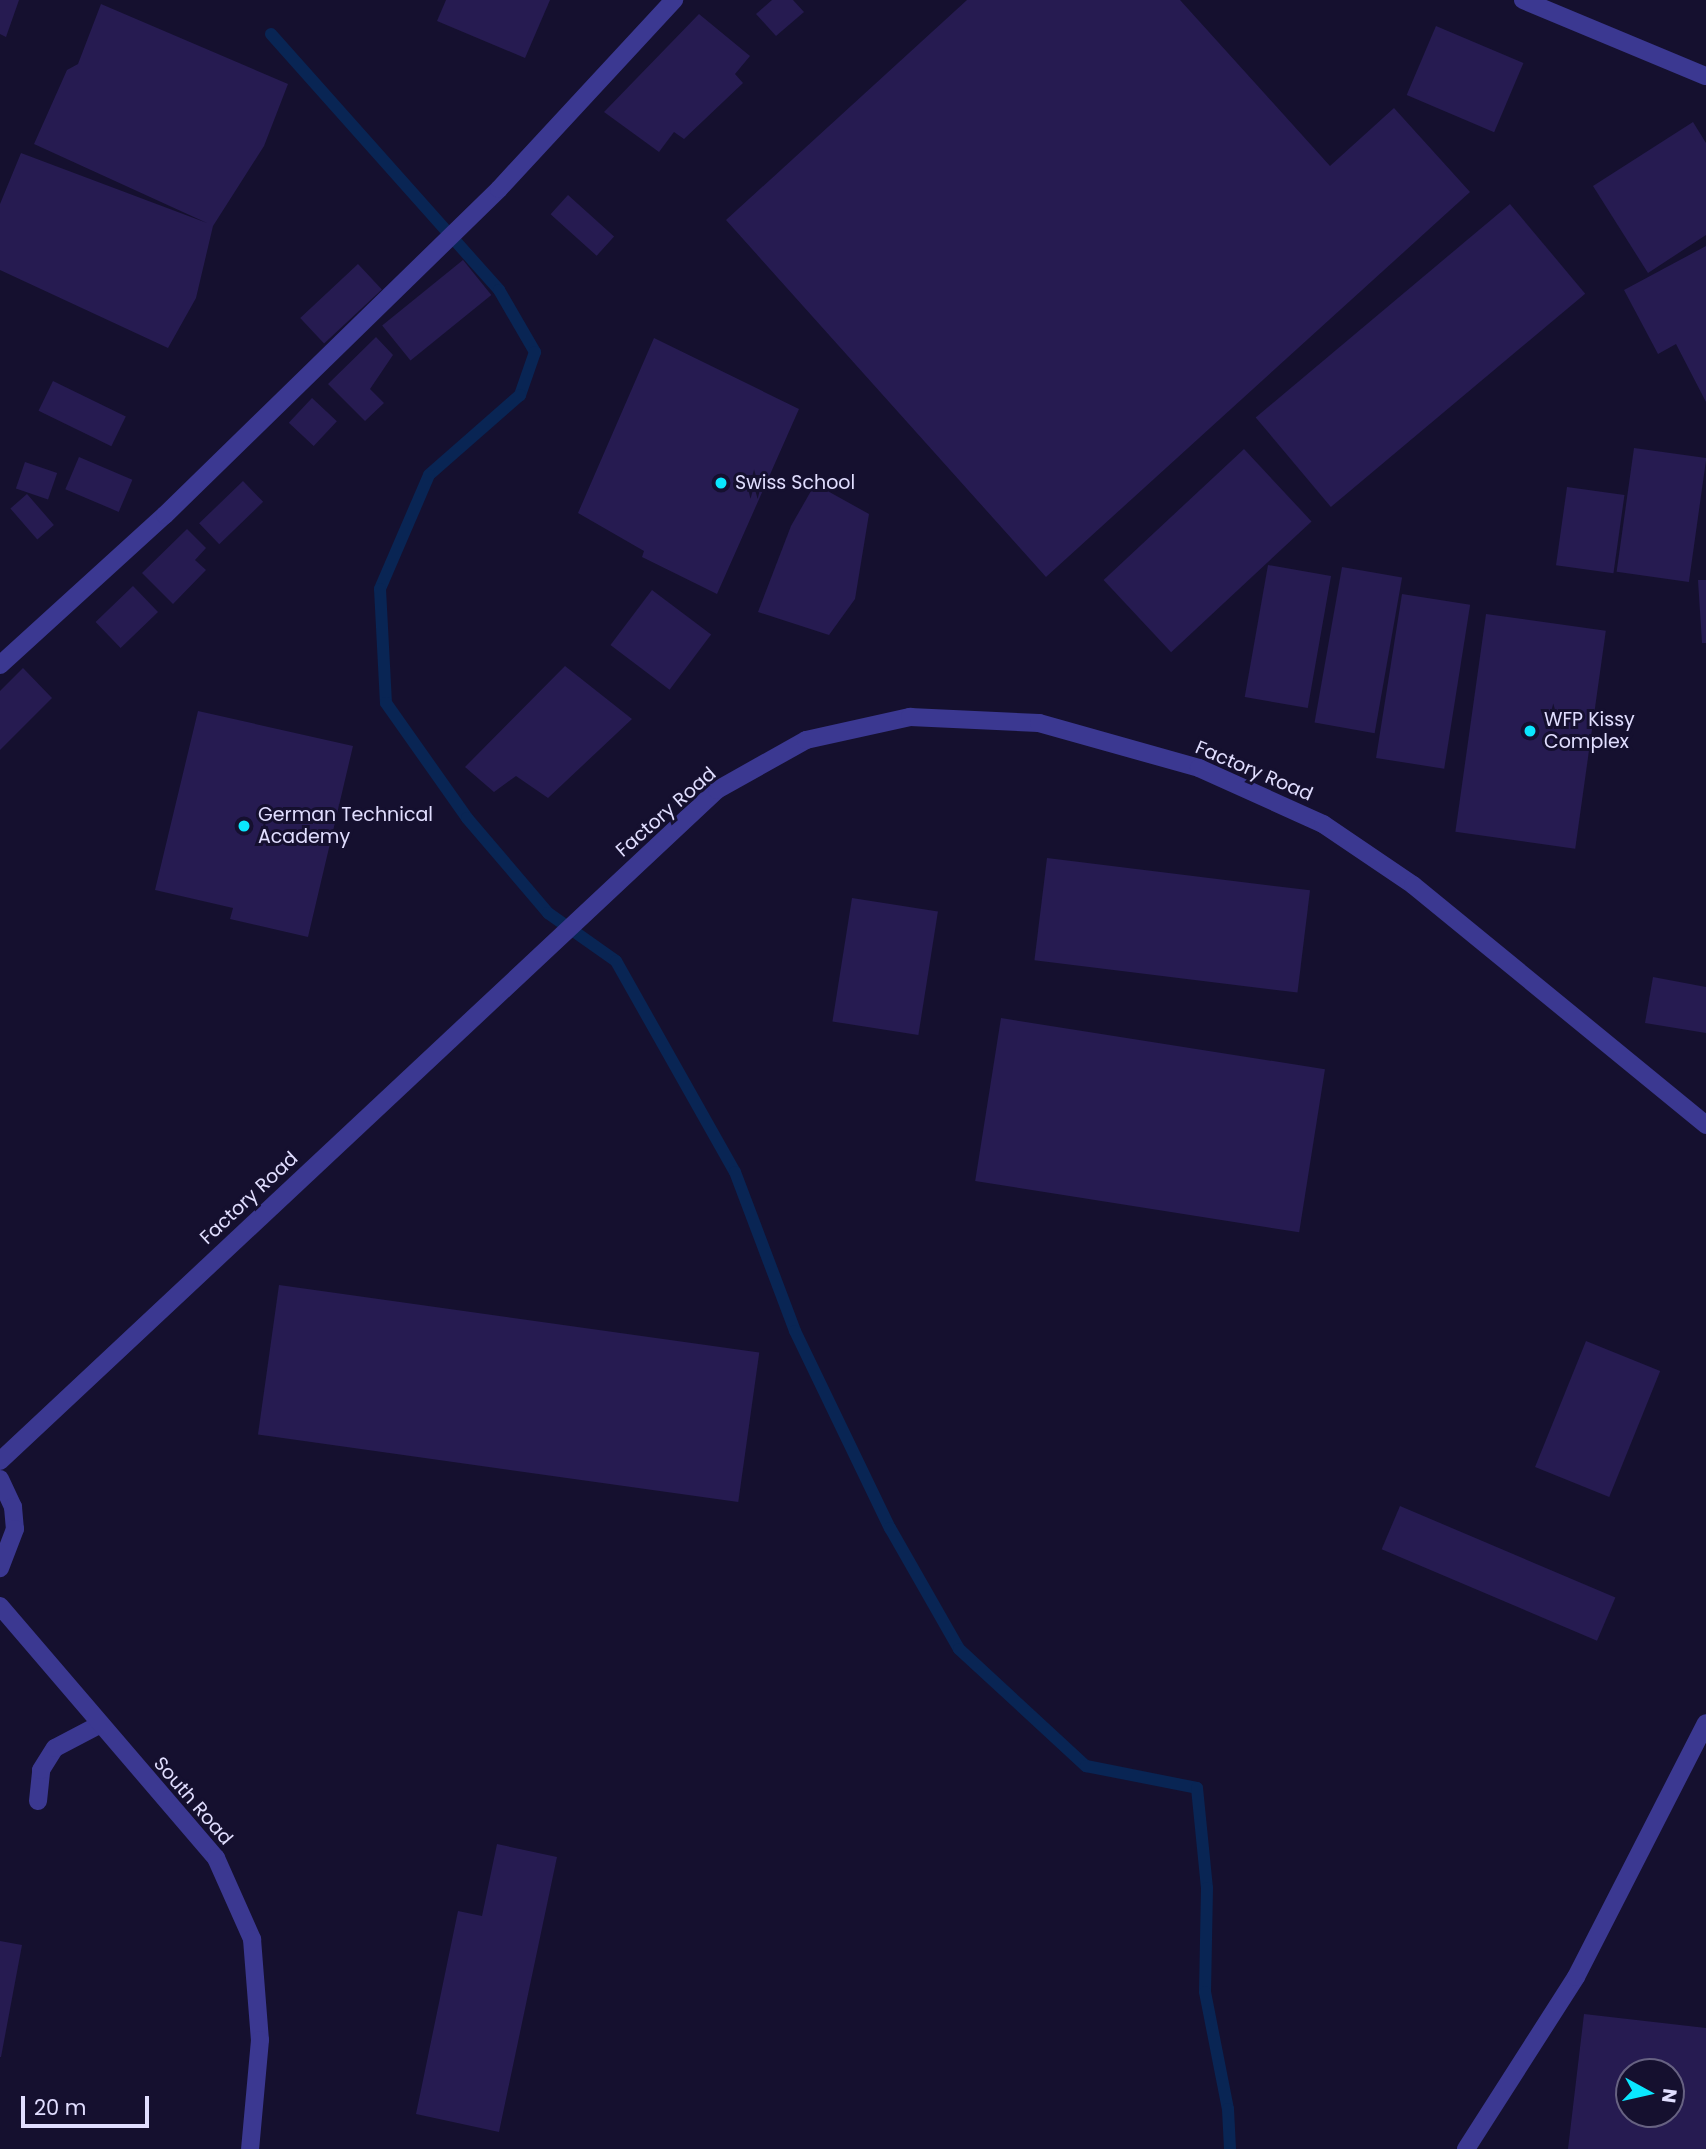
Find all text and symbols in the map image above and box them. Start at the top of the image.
place label: Swiss School [735,472,855,494]
marker: Swiss School [713,475,729,491]
place label: WFP Kissy Complex [1544,709,1635,753]
marker: WFP Kissy Complex [1522,723,1538,739]
street label: Factory Road [1192,736,1316,806]
street label: Factory Road [611,762,721,862]
place label: German Technical Academy [258,804,433,848]
marker: German Technical Academy [236,818,252,834]
street label: Factory Road [195,1147,303,1249]
street label: South Road [149,1752,237,1850]
north arrow [1615,2058,1685,2128]
scale bar [24,2082,152,2126]
text: N [1655,2087,1684,2105]
text: 20 m [34,2093,87,2122]

